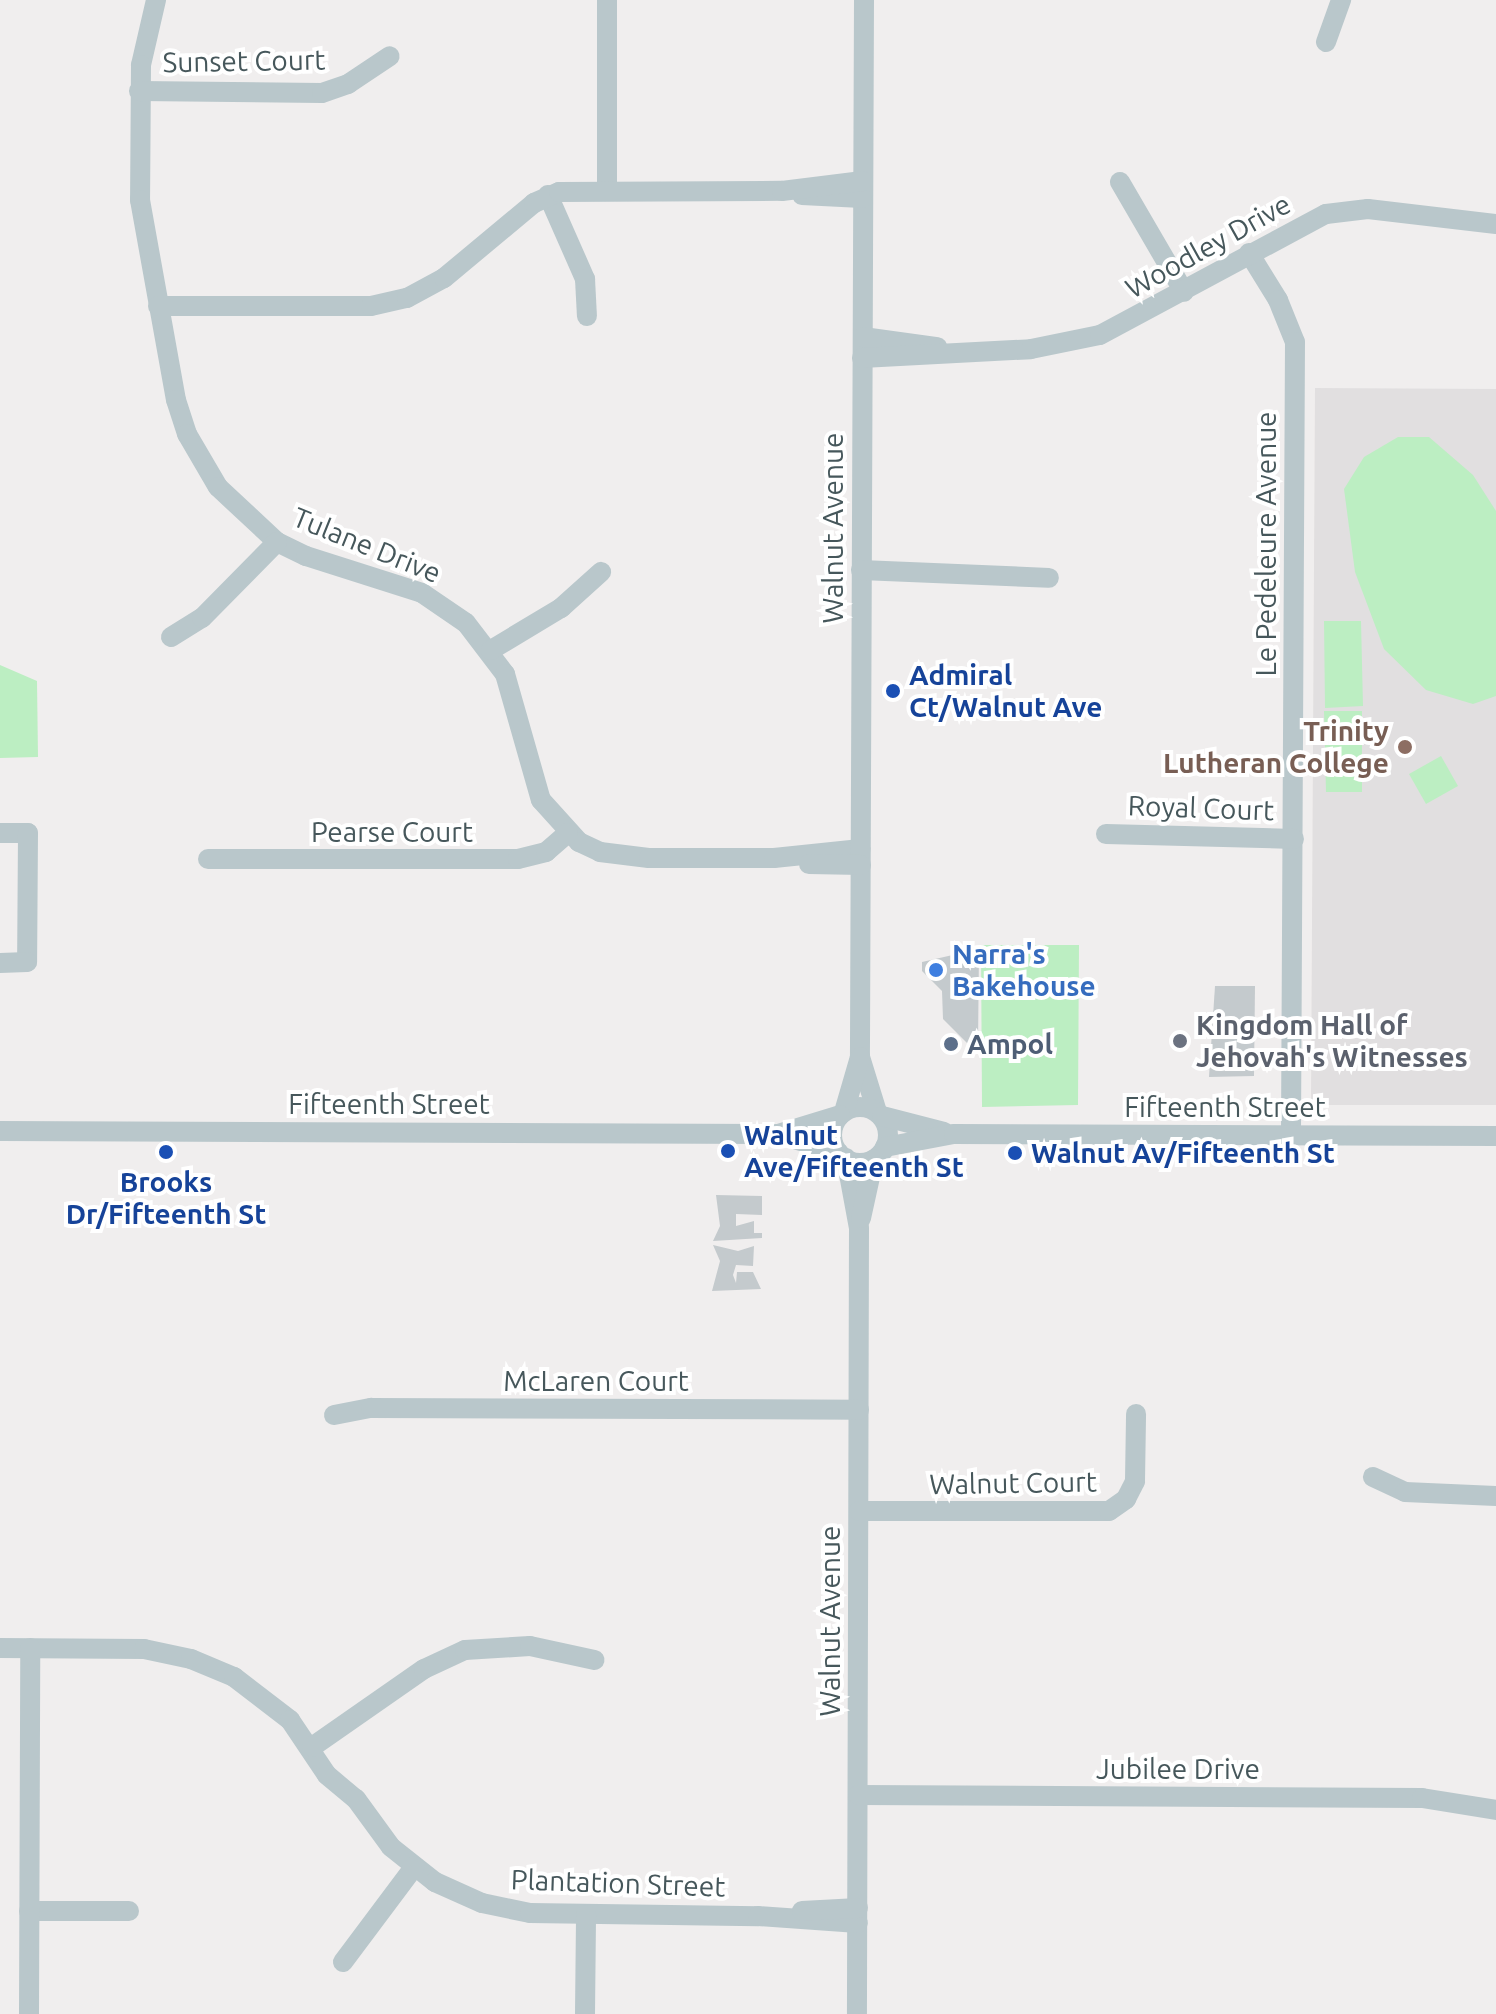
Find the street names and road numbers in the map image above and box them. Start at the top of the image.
street label: Sunset Court [162,43,326,79]
street label: Woodley Drive [1120,187,1296,305]
street label: Le Pedeleure Avenue [1249,411,1283,677]
street label: Walnut Avenue [816,433,850,623]
street label: Tulane Drive [288,500,446,590]
street label: Royal Court [1127,789,1275,827]
street label: Pearse Court [311,815,473,849]
street label: Fifteenth Street [288,1087,490,1121]
street label: Fifteenth Street [1124,1090,1326,1124]
street label: McLaren Court [503,1364,689,1398]
street label: Walnut Court [929,1465,1097,1501]
street label: Walnut Avenue [813,1526,847,1716]
street label: Jubilee Drive [1096,1752,1260,1786]
street label: Plantation Street [510,1862,726,1904]

